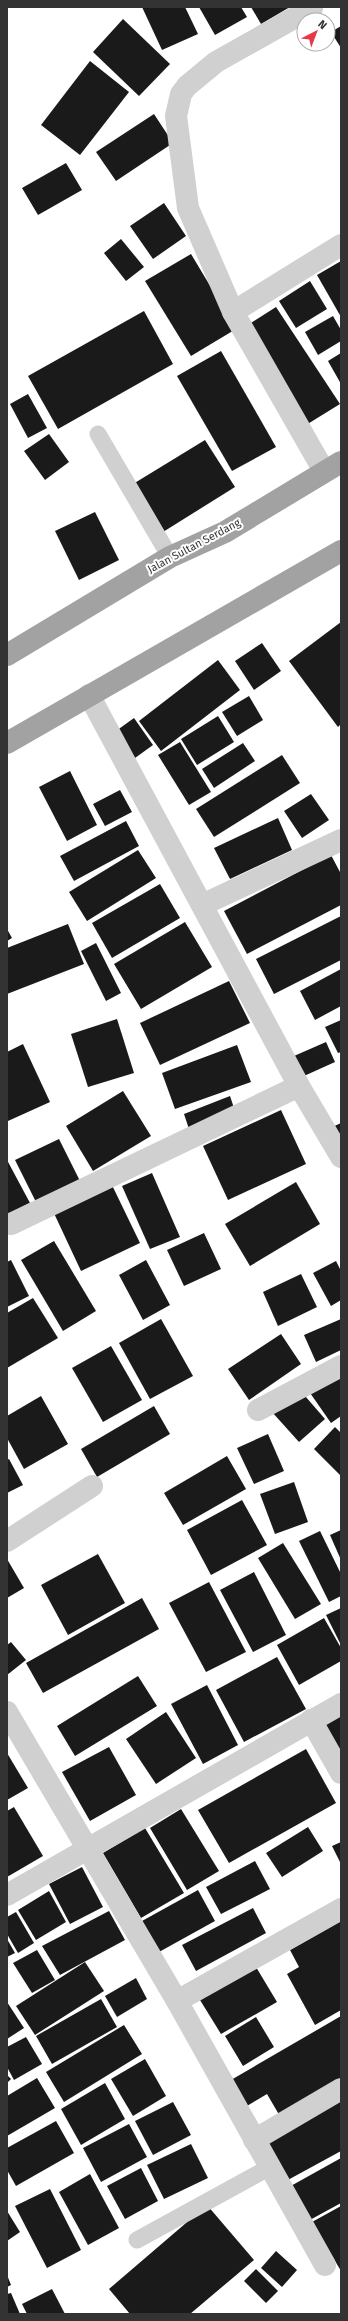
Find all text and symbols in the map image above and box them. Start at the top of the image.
north arrow [296,12,336,52]
text: N [315,18,329,32]
street label: Jalan Sultan Serdang [145,516,243,576]

